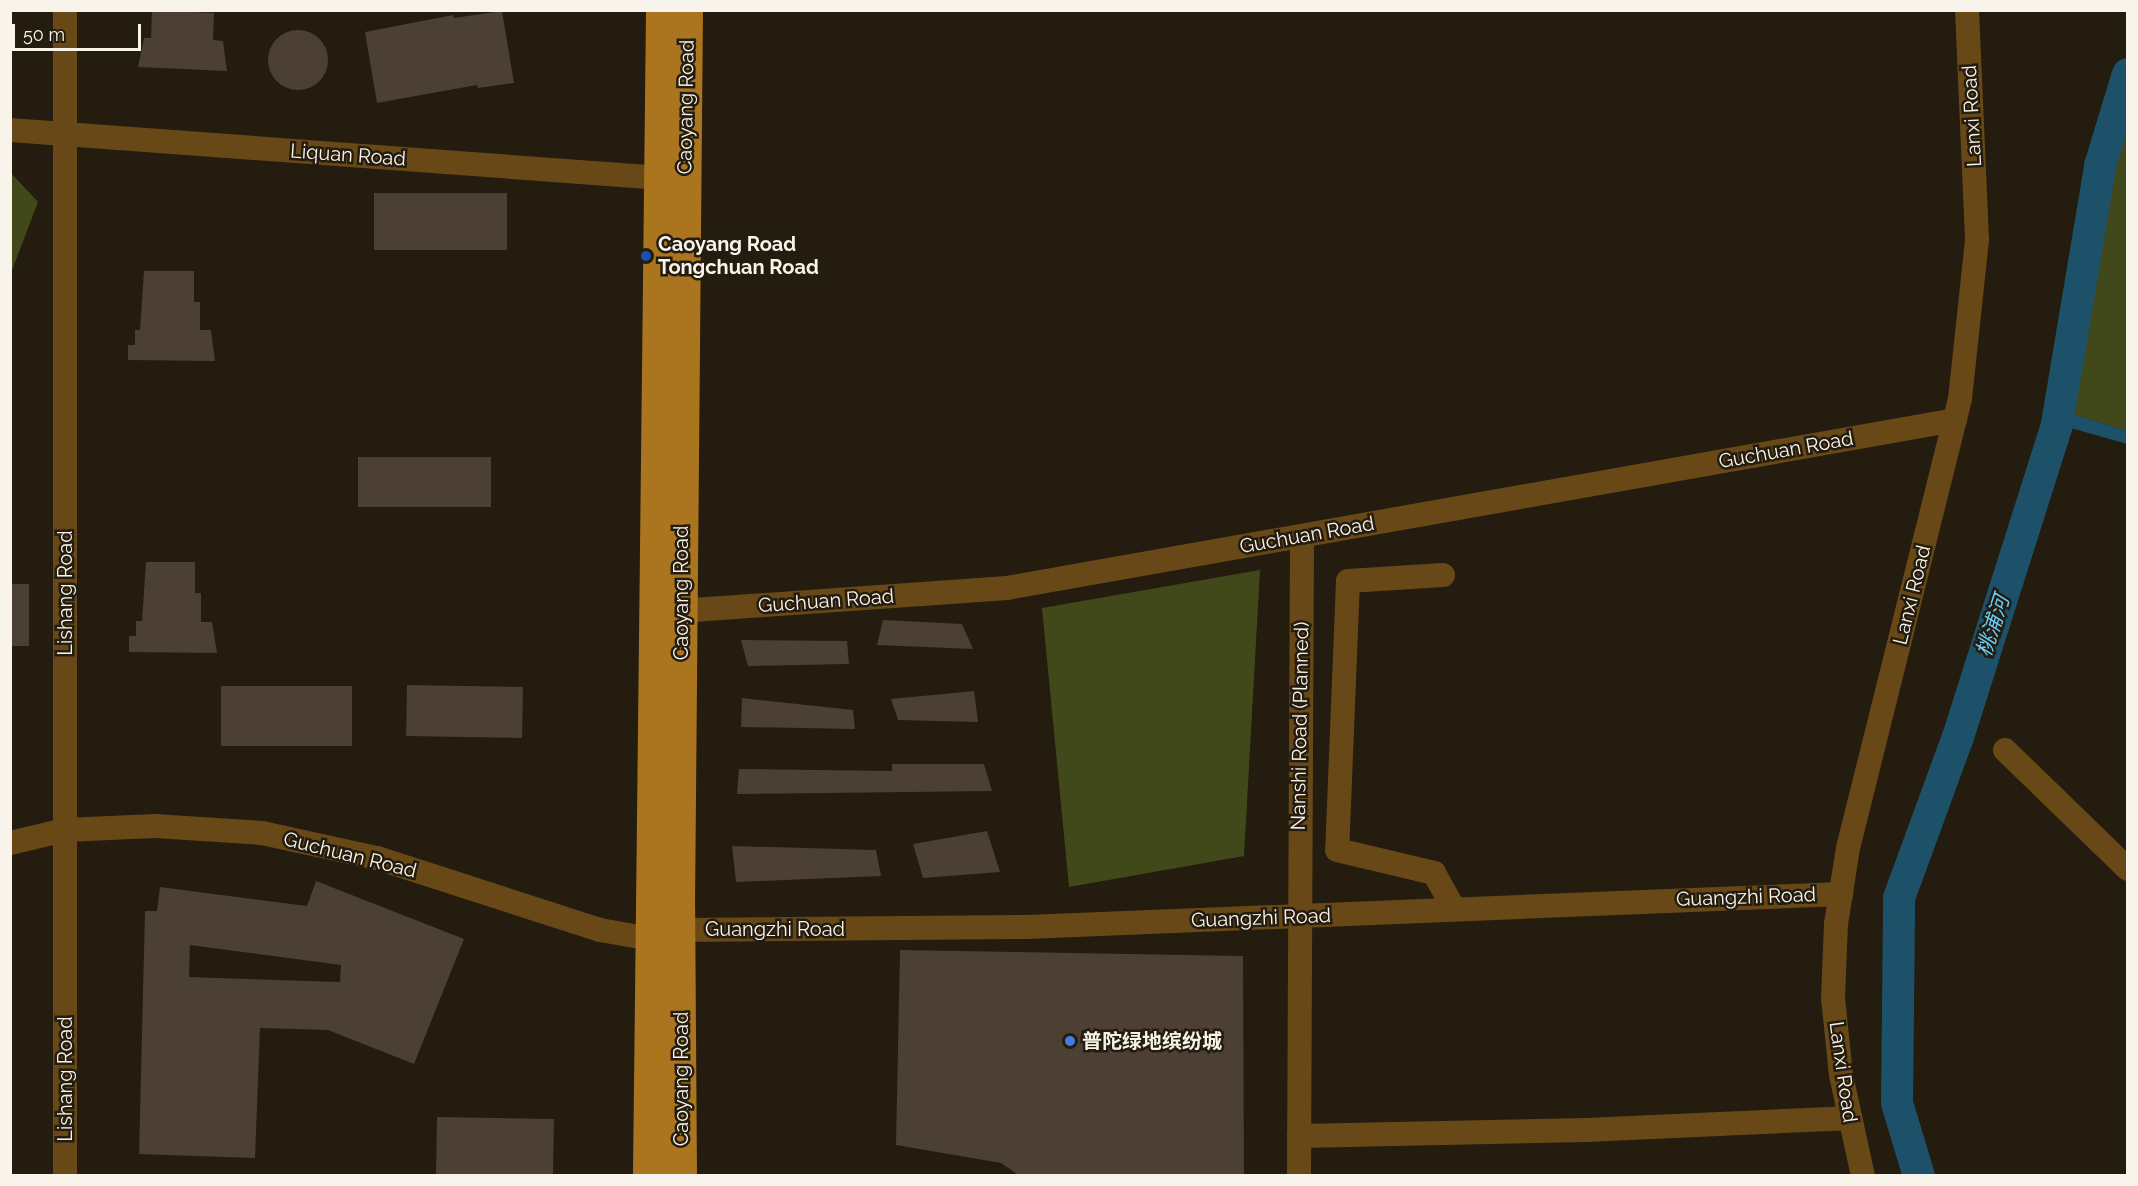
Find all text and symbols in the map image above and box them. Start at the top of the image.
scale bar [15,12,144,50]
text: 50 m [23,24,65,45]
street label: Caoyang Road [673,39,699,175]
street label: Lanxi Road [1957,65,1987,167]
street label: Liquan Road [289,139,407,171]
place label: Caoyang Road Tongchuan Road [658,232,819,279]
marker: Caoyang Road Tongchuan Road [639,249,653,263]
street label: Guchuan Road [1717,426,1855,474]
street label: Guchuan Road [1238,511,1376,559]
street label: Caoyang Road [669,526,693,660]
street label: Lishang Road [53,530,77,656]
street label: Lanxi Road [1888,543,1936,647]
street label: Guchuan Road [757,584,895,618]
water label: 桃浦河 [1971,592,2015,660]
street label: Nanshi Road (Planned) [1286,621,1314,831]
street label: Guchuan Road [281,827,419,883]
street label: Guangzhi Road [1676,883,1816,911]
street label: Guangzhi Road [1191,904,1331,932]
street label: Guangzhi Road [705,917,845,941]
street label: Caoyang Road [669,1012,693,1146]
street label: Lishang Road [53,1016,77,1142]
street label: Lanxi Road [1824,1020,1862,1124]
place label: 普陀绿地缤纷城 [1082,1029,1222,1053]
marker: 普陀绿地缤纷城 [1063,1034,1077,1048]

